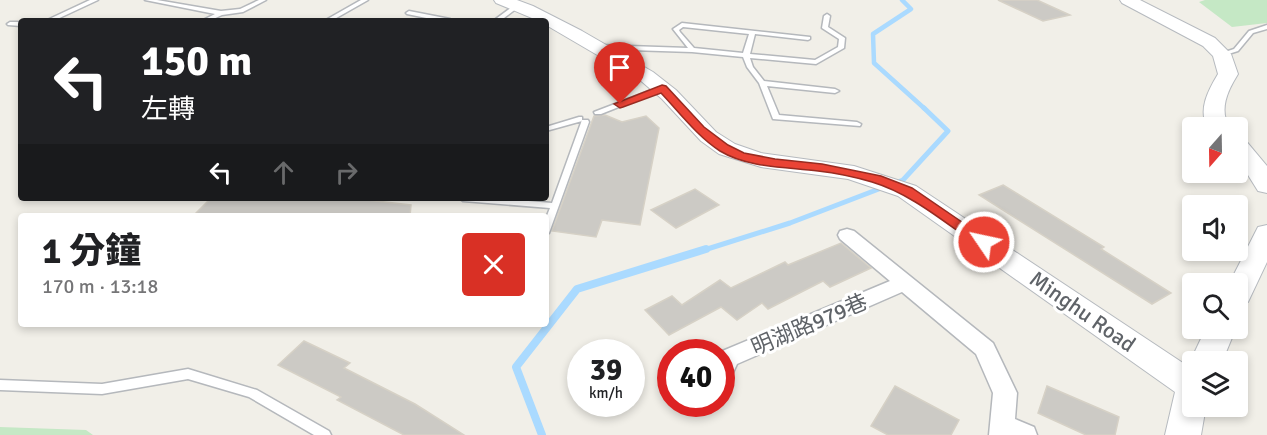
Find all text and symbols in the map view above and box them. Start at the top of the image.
text: 150 m [141,36,252,87]
icon: left [42,42,120,120]
pin [594,42,645,104]
icon: arrive [603,51,636,84]
text: 左轉 [141,93,195,126]
north arrow [1182,117,1248,183]
map controls [1182,117,1248,417]
icon: left [204,156,237,189]
icon: ahead [267,156,300,189]
icon: right [330,156,363,189]
button: sound [1182,195,1248,261]
position arrow [952,210,1016,274]
text: 1 分鐘 [42,229,141,274]
button: close [462,233,525,296]
street label: Minghu Road [1024,265,1141,358]
button: search [1182,273,1248,339]
text: 170 m · 13:18 [42,274,158,299]
street label: 明湖路979巷 [747,288,871,361]
speed limit sign: 40 [657,339,735,417]
button: layers [1182,351,1248,417]
text: 39 [590,352,622,389]
text: km/h [589,384,623,402]

